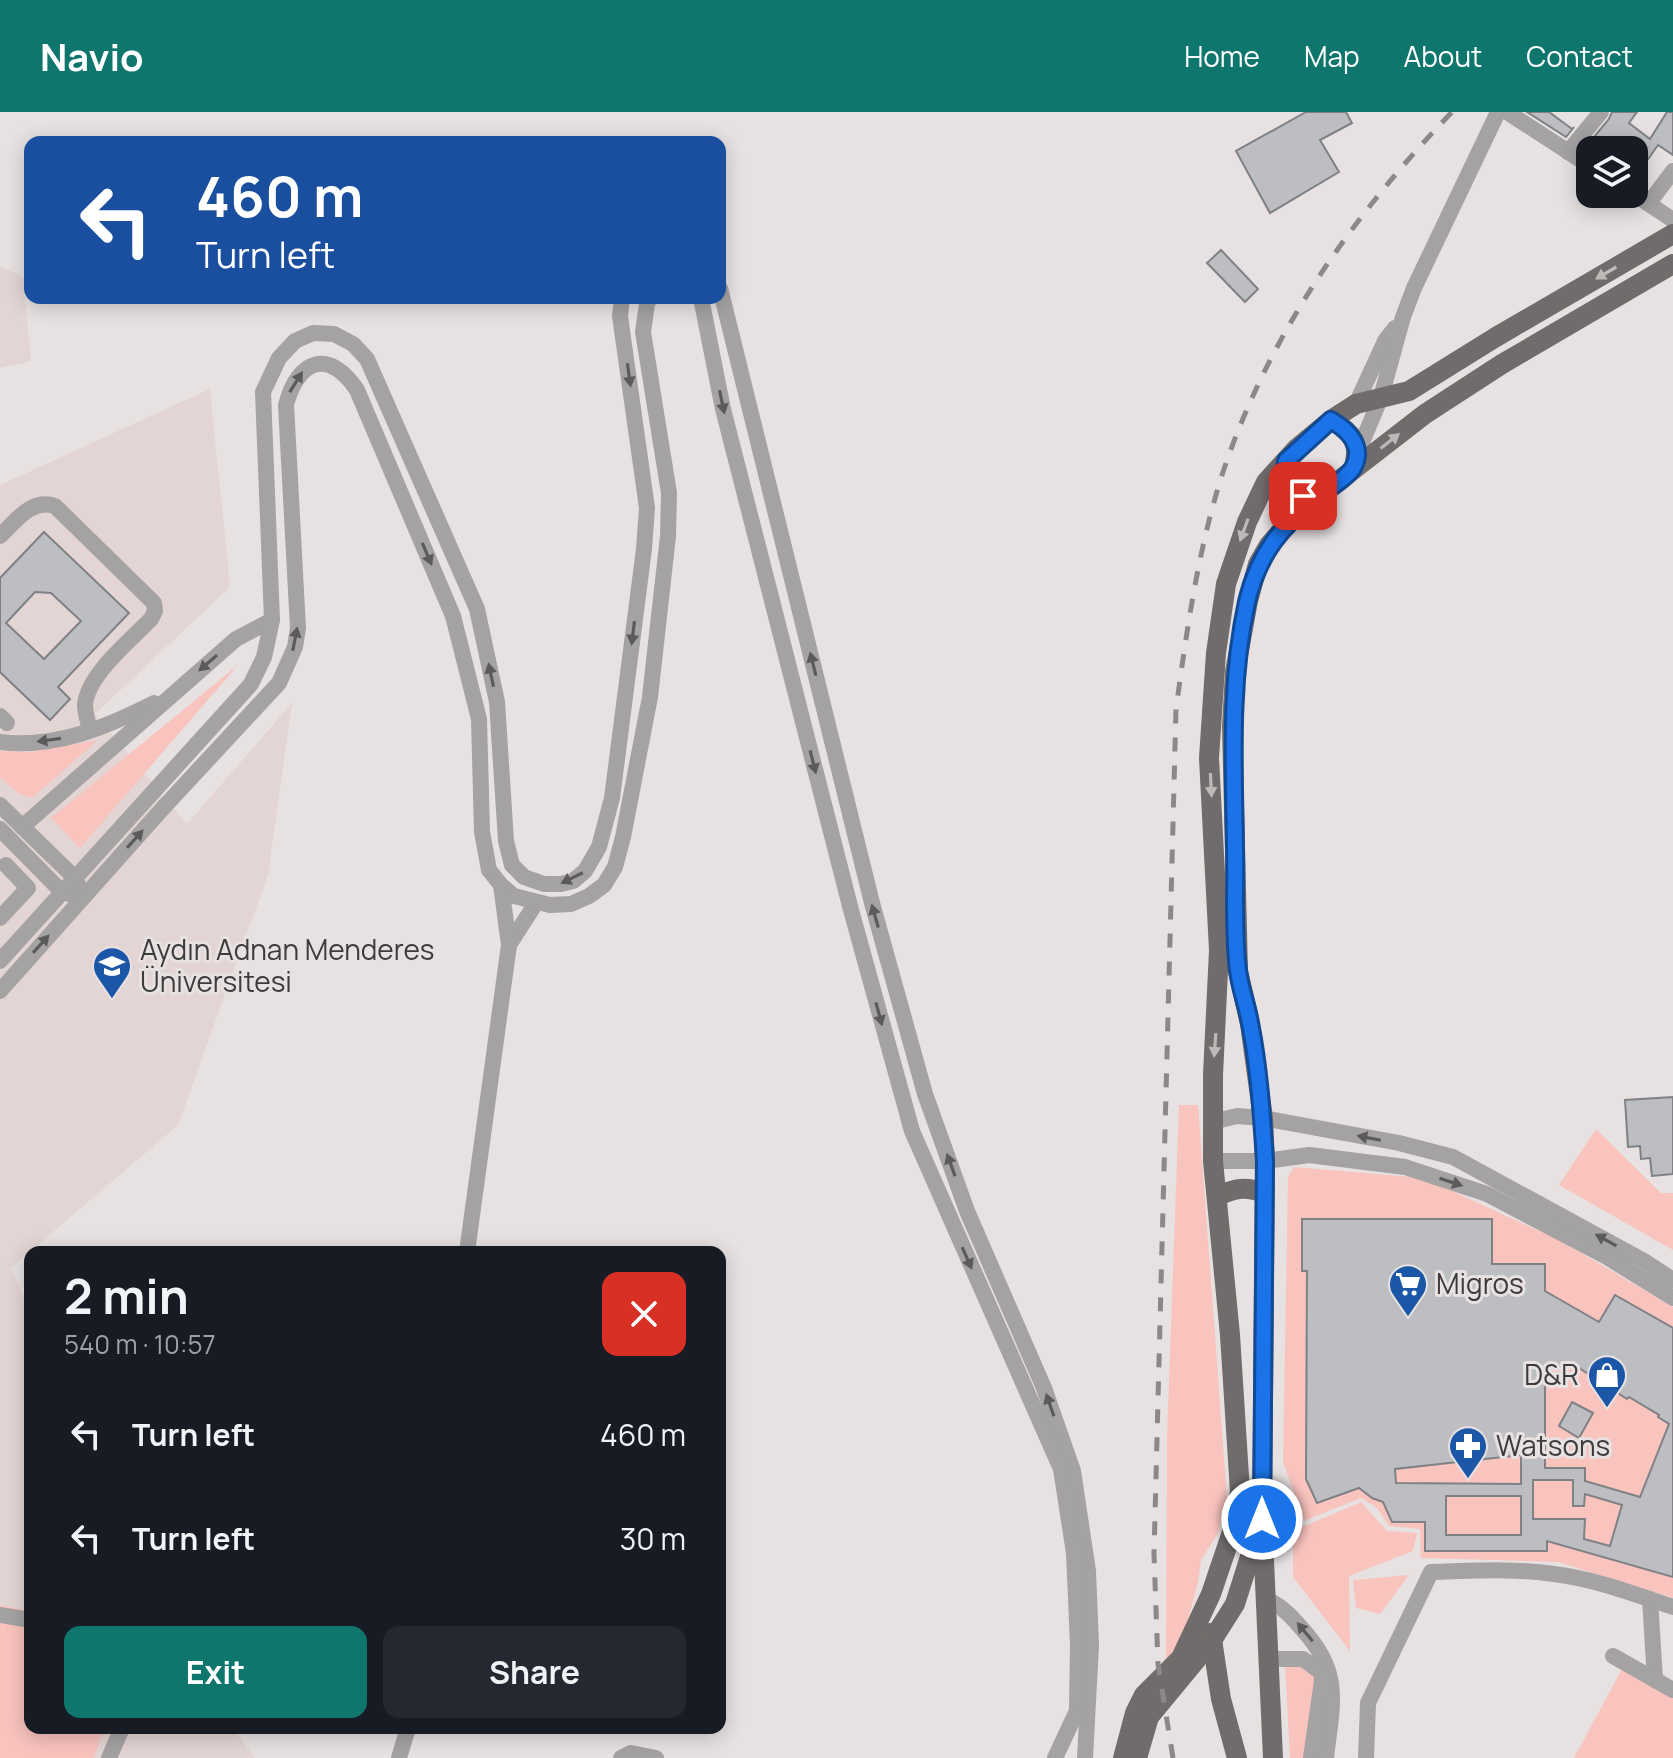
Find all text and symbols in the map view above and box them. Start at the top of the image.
text: Navio [40,30,144,82]
text: Home [1184,37,1260,75]
text: Map [1304,37,1360,75]
text: About [1404,37,1482,75]
text: Contact [1526,37,1633,75]
map controls [1576,136,1648,208]
button: layers [1576,136,1648,208]
text: 460 m [196,157,363,234]
icon: left [64,168,168,272]
text: Turn left [196,230,335,279]
one-way arrow [1595,266,1617,280]
one-way arrow [623,363,636,388]
one-way arrow [289,372,304,393]
one-way arrow [716,390,729,415]
one-way arrow [1380,433,1400,450]
pin [1269,462,1337,530]
icon: arrive [1281,474,1325,518]
one-way arrow [1238,518,1250,542]
one-way arrow [421,542,434,566]
one-way arrow [626,621,639,646]
one-way arrow [290,626,302,651]
one-way arrow [806,651,818,676]
one-way arrow [199,654,219,671]
one-way arrow [484,662,497,687]
one-way arrow [36,734,61,747]
one-way arrow [808,750,820,775]
one-way arrow [1204,773,1217,798]
one-way arrow [125,830,143,849]
one-way arrow [560,871,583,885]
one-way arrow [869,904,881,929]
place label: Aydın Adnan Menderes Üniversitesi [140,930,435,1000]
one-way arrow [32,934,50,953]
school or university icon: Aydın Adnan Menderes Üniversitesi [91,945,133,1000]
one-way arrow [874,1001,886,1026]
one-way arrow [1208,1033,1221,1058]
one-way arrow [1356,1131,1381,1143]
one-way arrow [944,1153,957,1177]
one-way arrow [1439,1177,1463,1189]
one-way arrow [1595,1233,1617,1247]
one-way arrow [960,1246,974,1270]
text: 2 min [64,1263,189,1328]
supermarket icon: Migros [1387,1263,1429,1318]
place label: Migros [1436,1264,1524,1302]
button: close [602,1272,686,1356]
text: 540 m · 10:57 [64,1326,216,1362]
shop icon: D&R [1586,1354,1628,1409]
place label: D&R [1524,1355,1579,1393]
one-way arrow [1044,1393,1056,1417]
icon: left [64,1412,108,1456]
text: Turn left [132,1414,255,1455]
text: 460 m [600,1414,686,1455]
pharmacy icon: Watsons [1447,1425,1489,1480]
place label: Watsons [1496,1426,1610,1464]
position arrow [1220,1477,1304,1561]
icon: left [64,1516,108,1560]
text: Turn left [132,1518,255,1559]
text: 30 m [620,1518,686,1559]
one-way arrow [1297,1623,1314,1643]
button: Exit [64,1626,367,1718]
button: Share [383,1626,686,1718]

